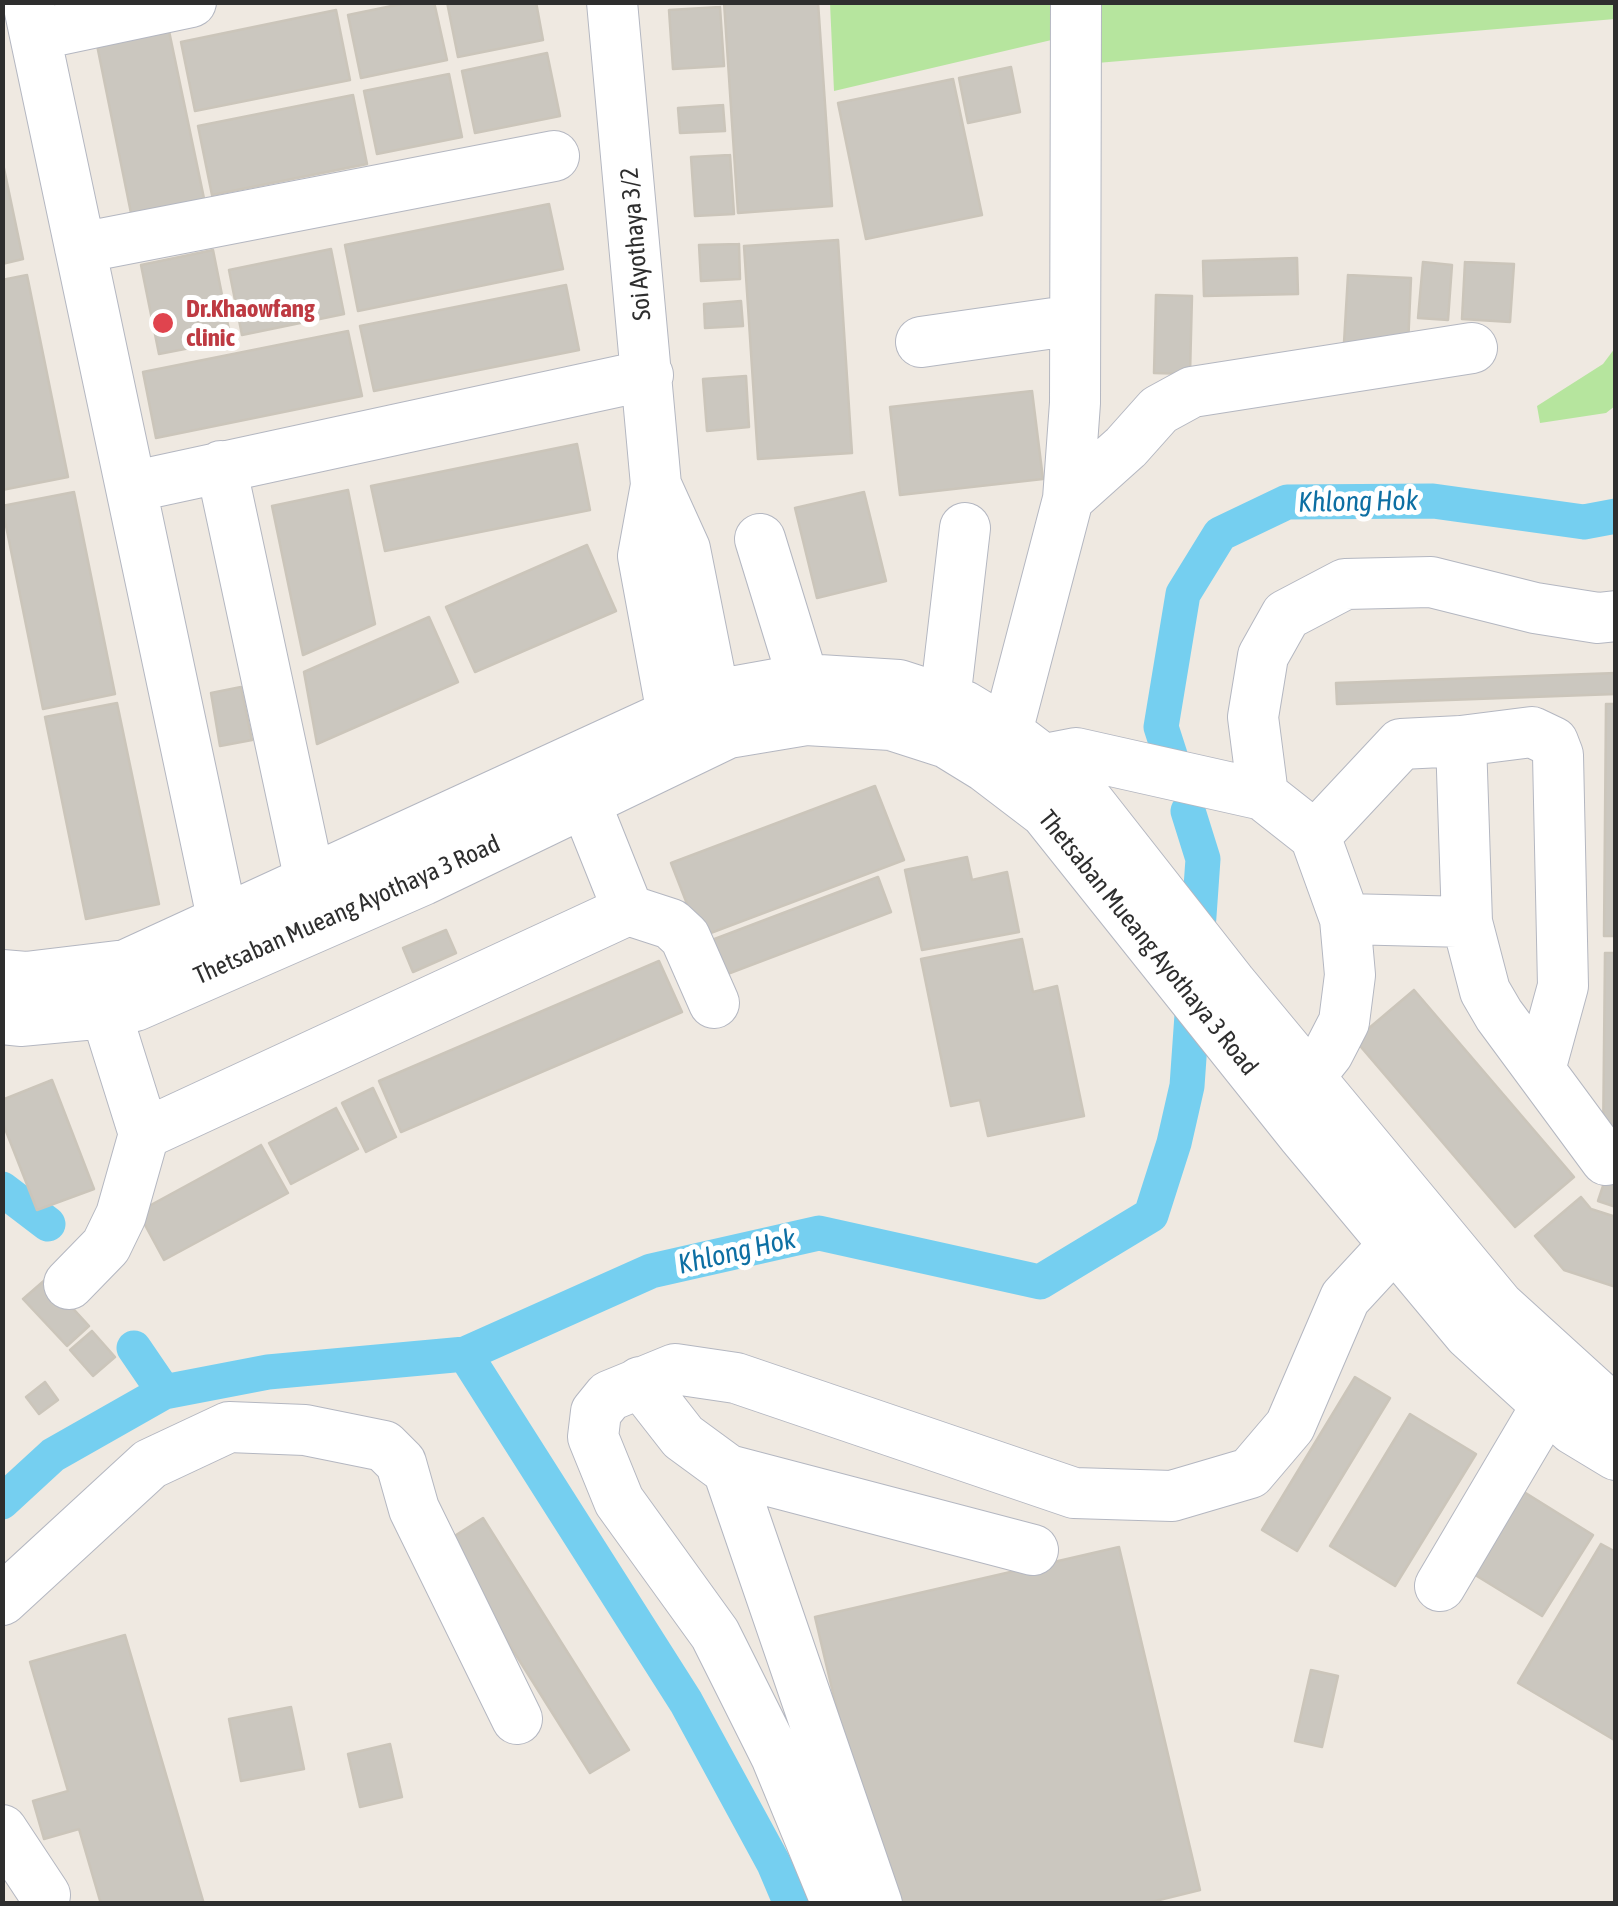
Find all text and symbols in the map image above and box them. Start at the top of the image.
street label: Soi Ayothaya 3/2 [614,166,658,322]
place label: Dr.Khaowfang clinic [186,294,315,353]
marker: Dr.Khaowfang clinic [150,310,176,336]
water label: Khlong Hok [1298,484,1418,520]
street label: Thetsaban Mueang Ayothaya 3 Road [1032,805,1264,1081]
street label: Thetsaban Mueang Ayothaya 3 Road [189,829,505,991]
water label: Khlong Hok [675,1222,799,1282]

